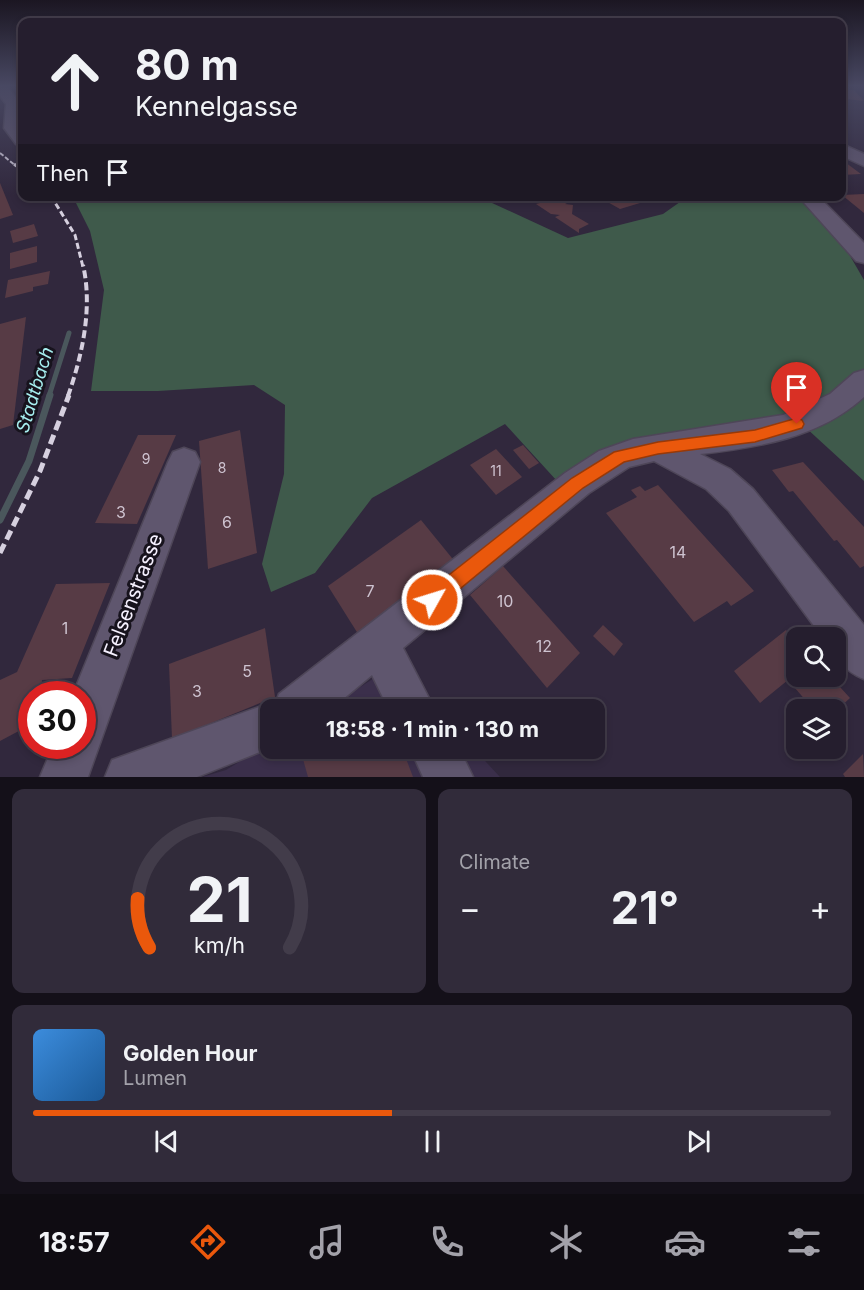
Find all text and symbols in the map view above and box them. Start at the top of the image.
text: 80 m [135,39,239,90]
icon: ahead [36,42,114,120]
text: Kennelgasse [135,90,298,123]
icon: arrive [101,156,134,189]
text: Then [36,160,89,186]
water label: Stadtbach [12,344,58,435]
pin [771,362,822,424]
icon: arrive [780,371,813,404]
house number: 9 [142,450,150,467]
house number: 8 [218,459,226,476]
house number: 11 [490,462,502,479]
house number: 3 [116,502,126,522]
house number: 6 [222,512,232,532]
street label: Felsenstrasse [98,530,168,660]
house number: 14 [670,542,686,562]
position arrow [400,568,464,632]
house number: 7 [365,581,375,601]
house number: 10 [497,591,513,611]
house number: 1 [62,618,68,638]
map controls [786,627,846,759]
button: search [786,627,846,687]
house number: 12 [536,636,552,656]
house number: 5 [242,661,252,681]
speed limit sign: 30 [18,681,96,759]
house number: 3 [192,681,202,701]
button: layers [786,699,846,759]
text: 18:58 · 1 min · 130 m [326,716,539,742]
text: Climate [459,850,530,874]
text: 21 [186,862,252,937]
text: 21° [611,880,679,935]
text: − [459,888,481,928]
text: + [809,888,831,928]
text: km/h [194,932,244,958]
text: Golden Hour [123,1040,257,1066]
text: Lumen [123,1066,187,1090]
icon: previous [150,1125,183,1158]
icon: pause [416,1125,449,1158]
icon: next [682,1125,715,1158]
icon: directions [187,1221,229,1263]
icon: music [306,1221,348,1263]
icon: phone [426,1221,468,1263]
icon: climate [545,1221,587,1263]
icon: car [664,1221,706,1263]
icon: filters [783,1221,825,1263]
text: 18:57 [39,1226,110,1259]

